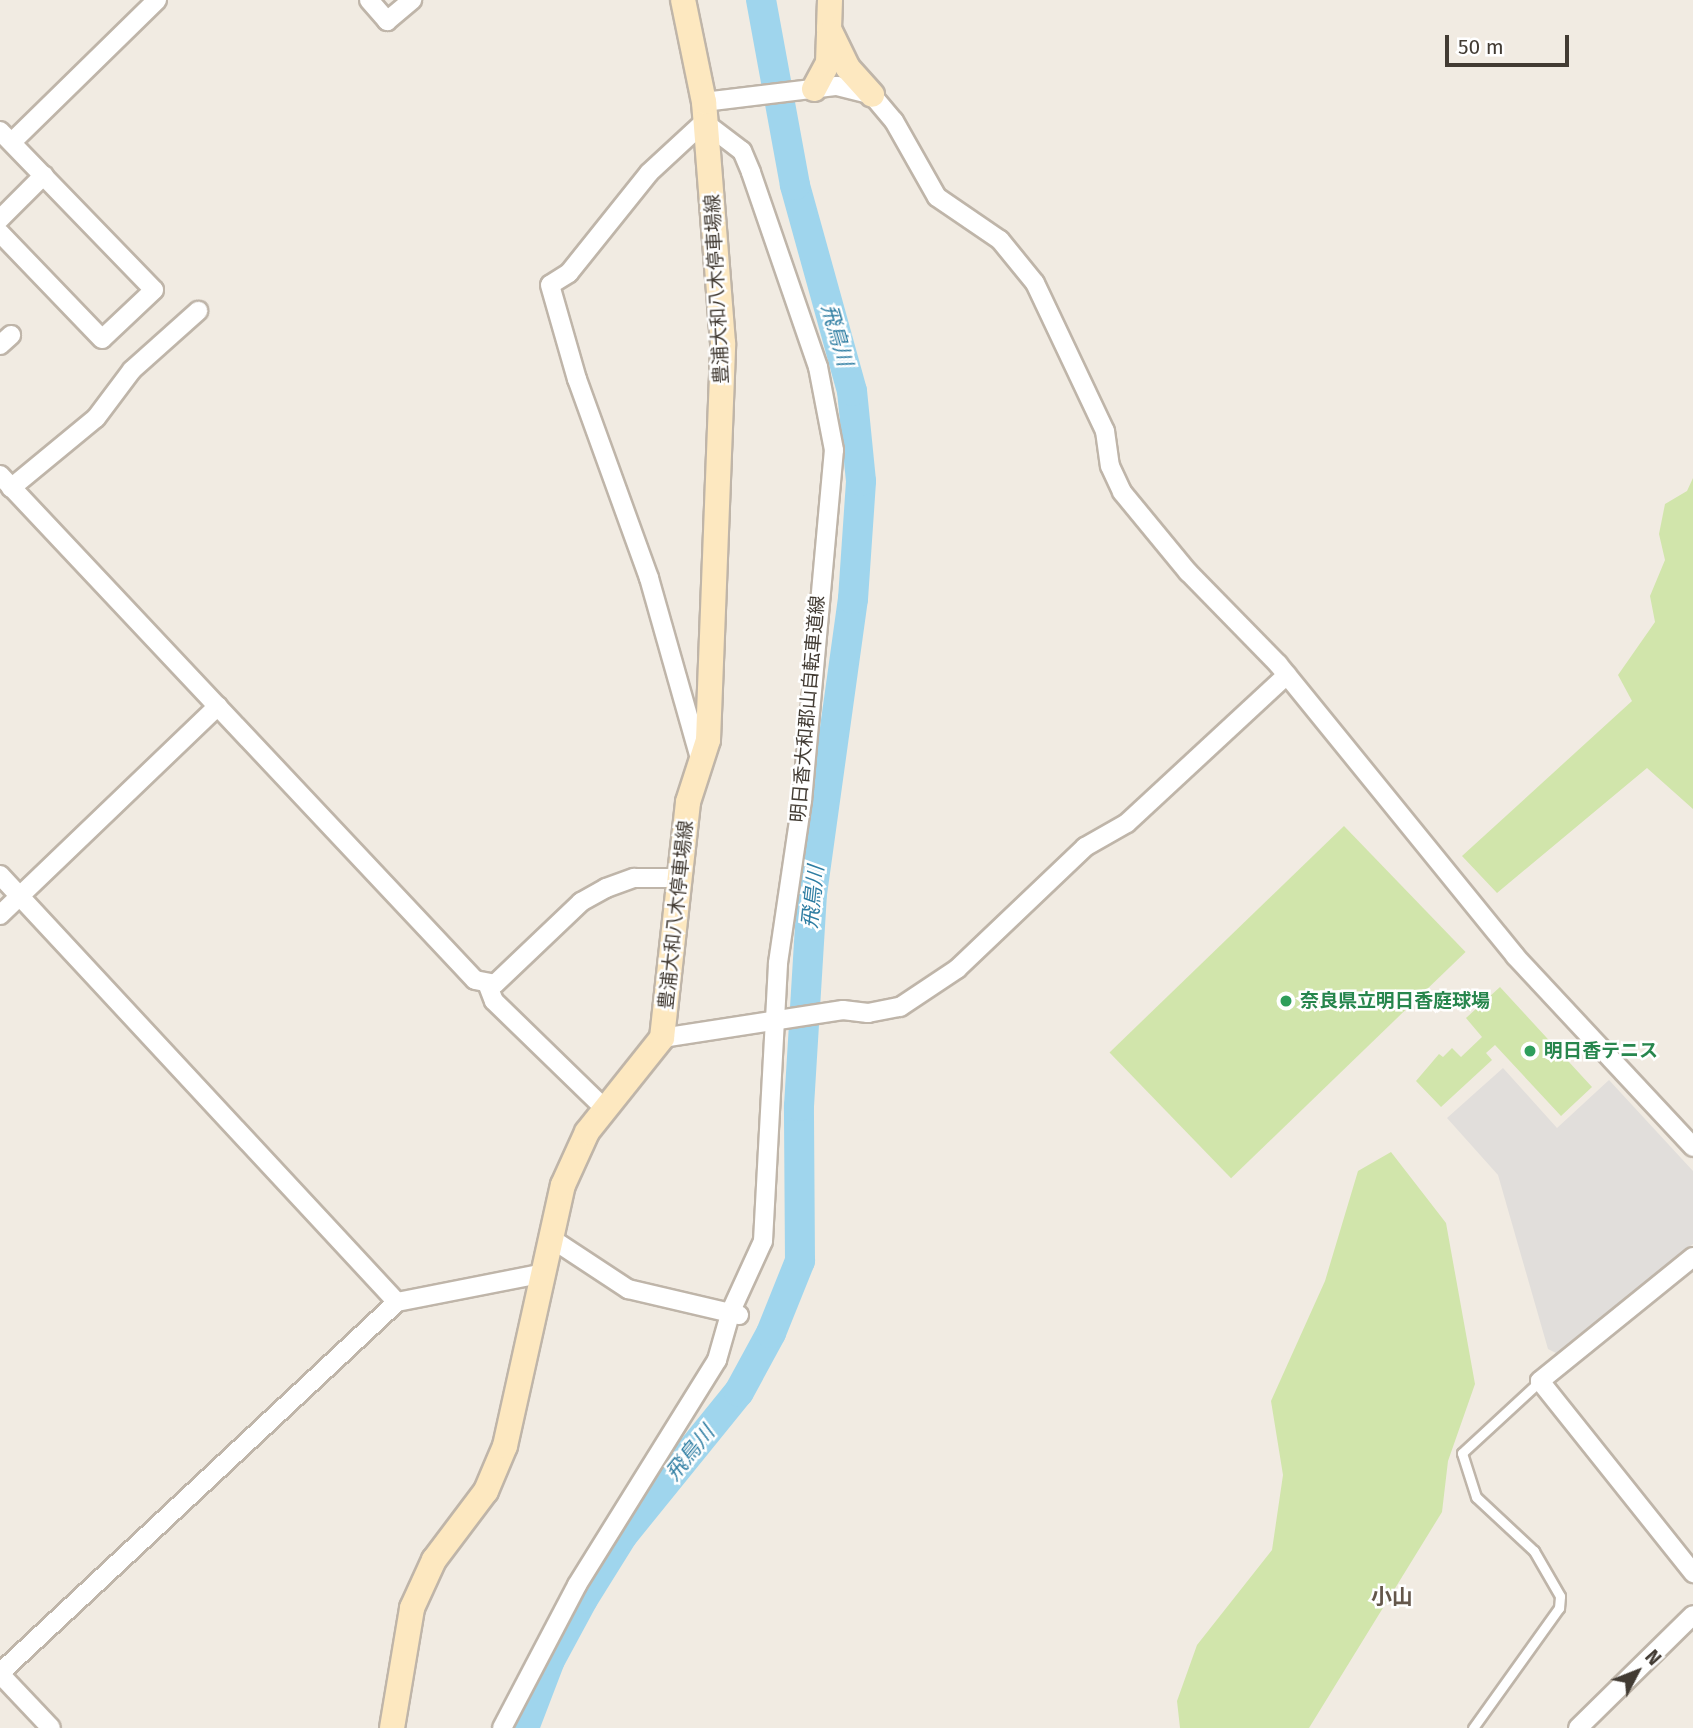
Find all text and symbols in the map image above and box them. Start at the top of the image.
scale bar [1448,21,1572,65]
text: 50 m [1458,34,1504,60]
street label: 豊浦大和八木停車場線 [701,194,733,384]
water label: 飛鳥川 [816,301,858,369]
street label: 明日香大和郡山自転車道線 [787,594,829,824]
street label: 豊浦大和八木停車場線 [655,819,697,1011]
water label: 飛鳥川 [797,864,829,930]
place label: 奈良県立明日香庭球場 [1300,990,1490,1012]
marker: 奈良県立明日香庭球場 [1278,993,1294,1009]
place label: 明日香テニス [1544,1040,1658,1062]
marker: 明日香テニス [1522,1043,1538,1059]
water label: 飛鳥川 [660,1421,720,1485]
district label: 小山 [1371,1584,1413,1610]
north arrow [1602,1637,1672,1707]
text: N [1640,1645,1666,1670]

